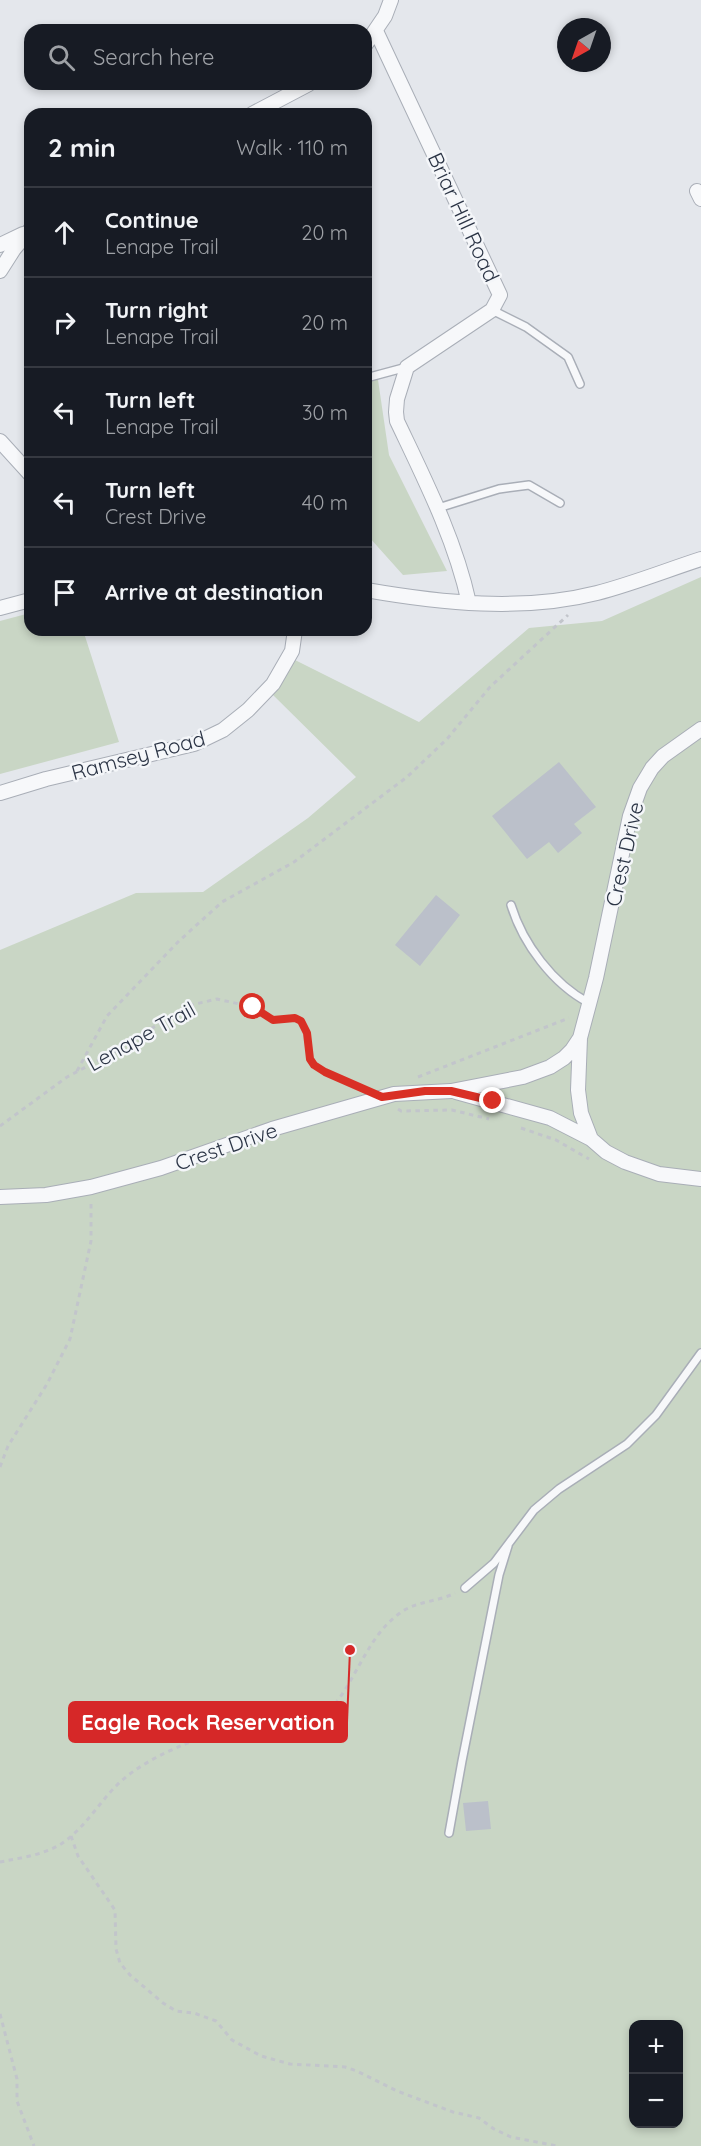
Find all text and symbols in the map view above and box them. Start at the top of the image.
north arrow [557,18,611,72]
search box [24,24,372,90]
icon: search [45,41,78,74]
text: Search here [93,43,214,71]
text: 2 min [48,131,116,164]
text: Walk · 110 m [236,135,348,160]
street label: Briar Hill Road [423,148,505,286]
text: Continue [105,206,199,234]
icon: ahead [48,216,81,249]
text: 20 m [301,220,348,245]
text: Lenape Trail [105,234,219,259]
text: Turn right [105,296,209,324]
icon: right [48,306,81,339]
text: 20 m [301,310,348,335]
text: Lenape Trail [105,324,219,349]
text: Turn left [105,386,195,414]
icon: left [48,396,81,429]
text: 30 m [302,400,348,425]
text: Lenape Trail [105,414,219,439]
text: Turn left [105,476,195,504]
icon: left [48,486,81,519]
text: 40 m [302,490,348,515]
text: Crest Drive [105,504,206,529]
icon: arrive [48,576,81,609]
text: Arrive at destination [105,578,323,606]
street label: Ramsey Road [68,725,208,785]
street label: Crest Drive [599,799,649,909]
route start [239,993,265,1019]
street label: Lenape Trail [82,996,200,1076]
route end [479,1087,505,1113]
street label: Crest Drive [171,1116,281,1176]
callout: Eagle Rock Reservation [69,1702,347,1742]
text: Eagle Rock Reservation [81,1708,335,1736]
map controls [629,2020,683,2128]
button: + [629,2020,683,2074]
button: − [629,2074,683,2128]

